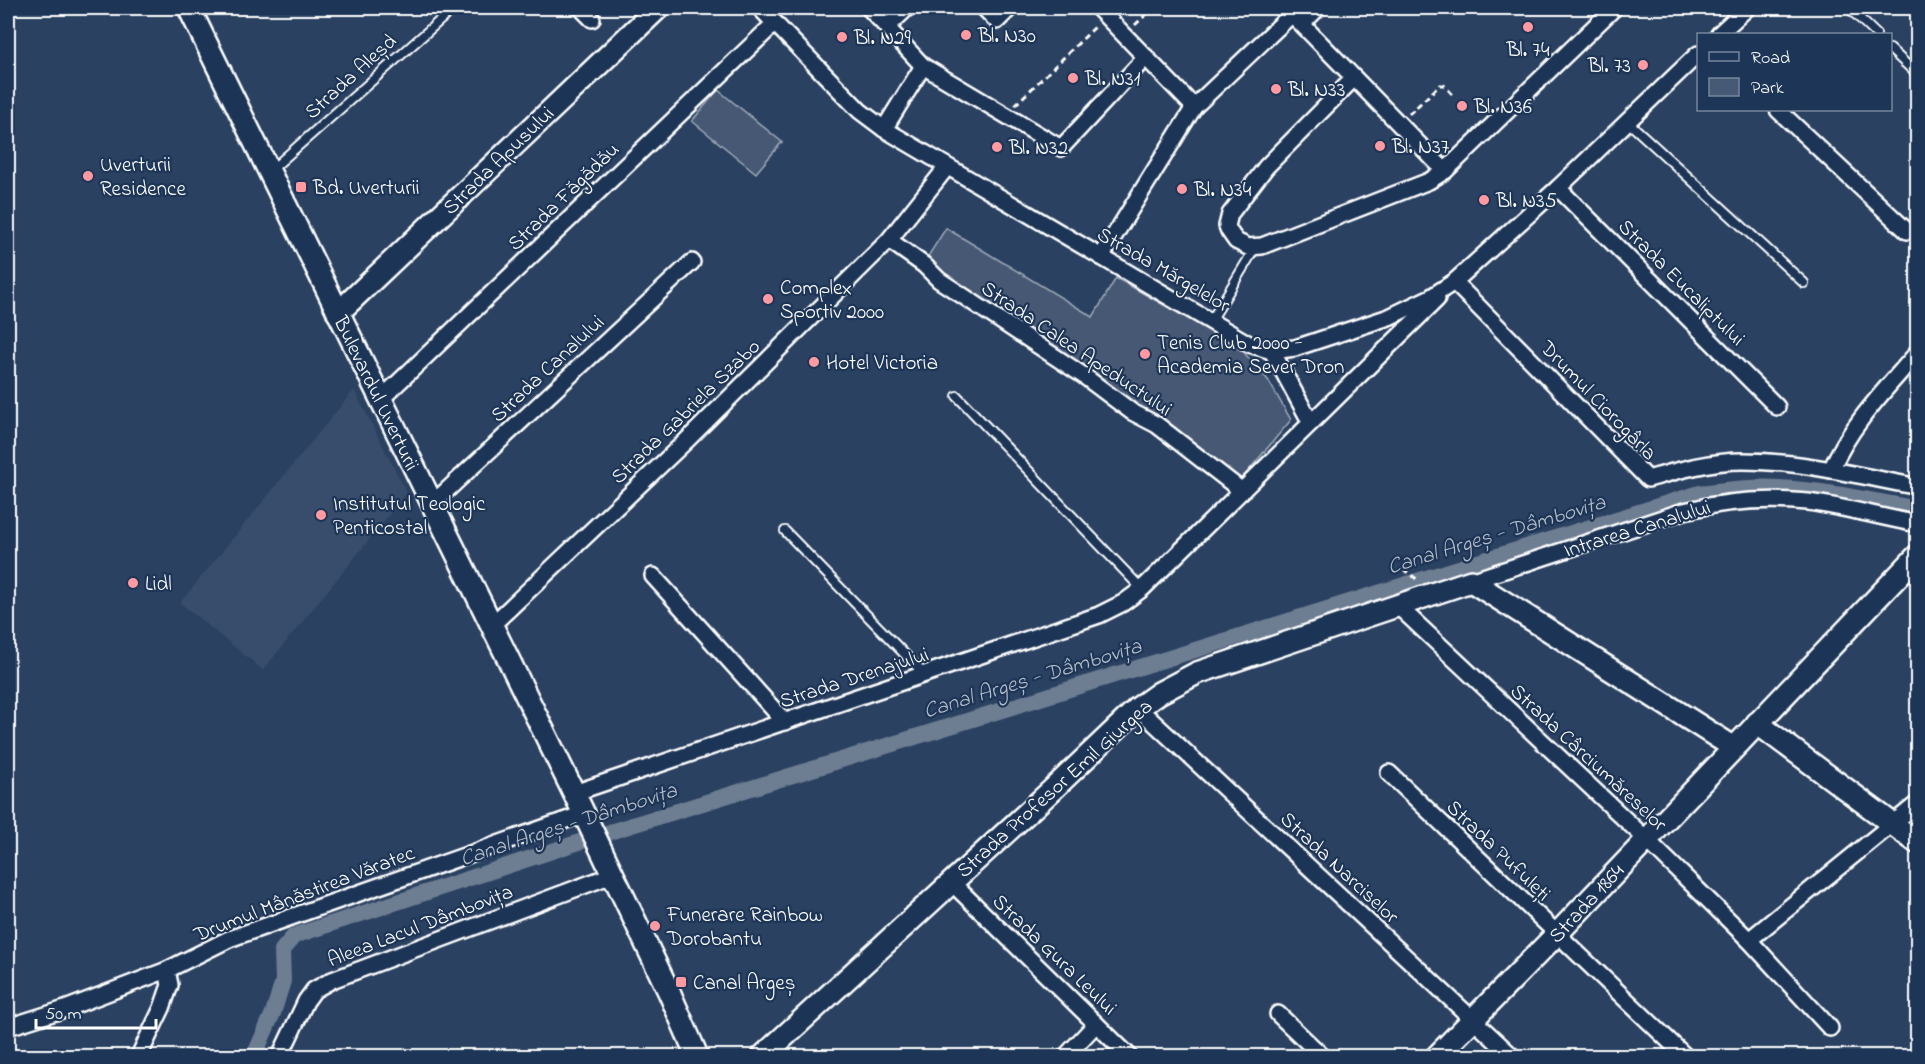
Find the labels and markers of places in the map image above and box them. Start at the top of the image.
marker: Bl. 74 [1521,20,1535,34]
place label: Bl. N30 [977,22,1036,52]
place label: Bl. N29 [853,24,912,54]
marker: Bl. N30 [959,28,973,42]
marker: Bl. N29 [835,30,849,44]
place label: Bl. 74 [1505,36,1550,66]
place label: Bl. 73 [1587,52,1631,82]
marker: Bl. 73 [1636,58,1650,72]
place label: Bl. N31 [1084,65,1141,95]
marker: Bl. N31 [1066,71,1080,85]
place label: Bl. N33 [1287,76,1345,106]
marker: Bl. N33 [1269,82,1283,96]
place label: Bl. N36 [1473,93,1532,123]
marker: Bl. N36 [1455,99,1469,113]
place label: Bl. N37 [1391,133,1450,163]
place label: Bl. N32 [1008,134,1068,164]
marker: Bl. N37 [1373,139,1387,153]
marker: Bl. N32 [990,140,1004,154]
place label: Uverturii Residence [100,151,186,205]
marker: Uverturii Residence [81,169,95,183]
place label: Bd. Uverturii [312,174,419,204]
place label: Bl. N34 [1193,176,1252,206]
marker: Bd. Uverturii [294,180,308,194]
marker: Bl. N34 [1175,182,1189,196]
place label: Bl. N35 [1495,187,1557,217]
marker: Bl. N35 [1477,193,1491,207]
place label: Complex Sportiv 2000 [780,274,884,328]
marker: Complex Sportiv 2000 [761,292,775,306]
place label: Tenis Club 2000 - Academia Sever Dron [1157,329,1344,383]
marker: Tenis Club 2000 - Academia Sever Dron [1138,347,1152,361]
place label: Hotel Victoria [826,349,938,379]
marker: Hotel Victoria [807,355,821,369]
place label: Institutul Teologic Penticostal [333,490,486,544]
marker: Institutul Teologic Penticostal [314,508,328,522]
place label: Lidl [145,570,172,600]
marker: Lidl [126,576,140,590]
place label: Funerare Rainbow Dorobantu [666,901,823,955]
marker: Funerare Rainbow Dorobantu [648,919,662,933]
place label: Canal Argeș [693,969,795,1001]
marker: Canal Argeș [674,975,688,989]

